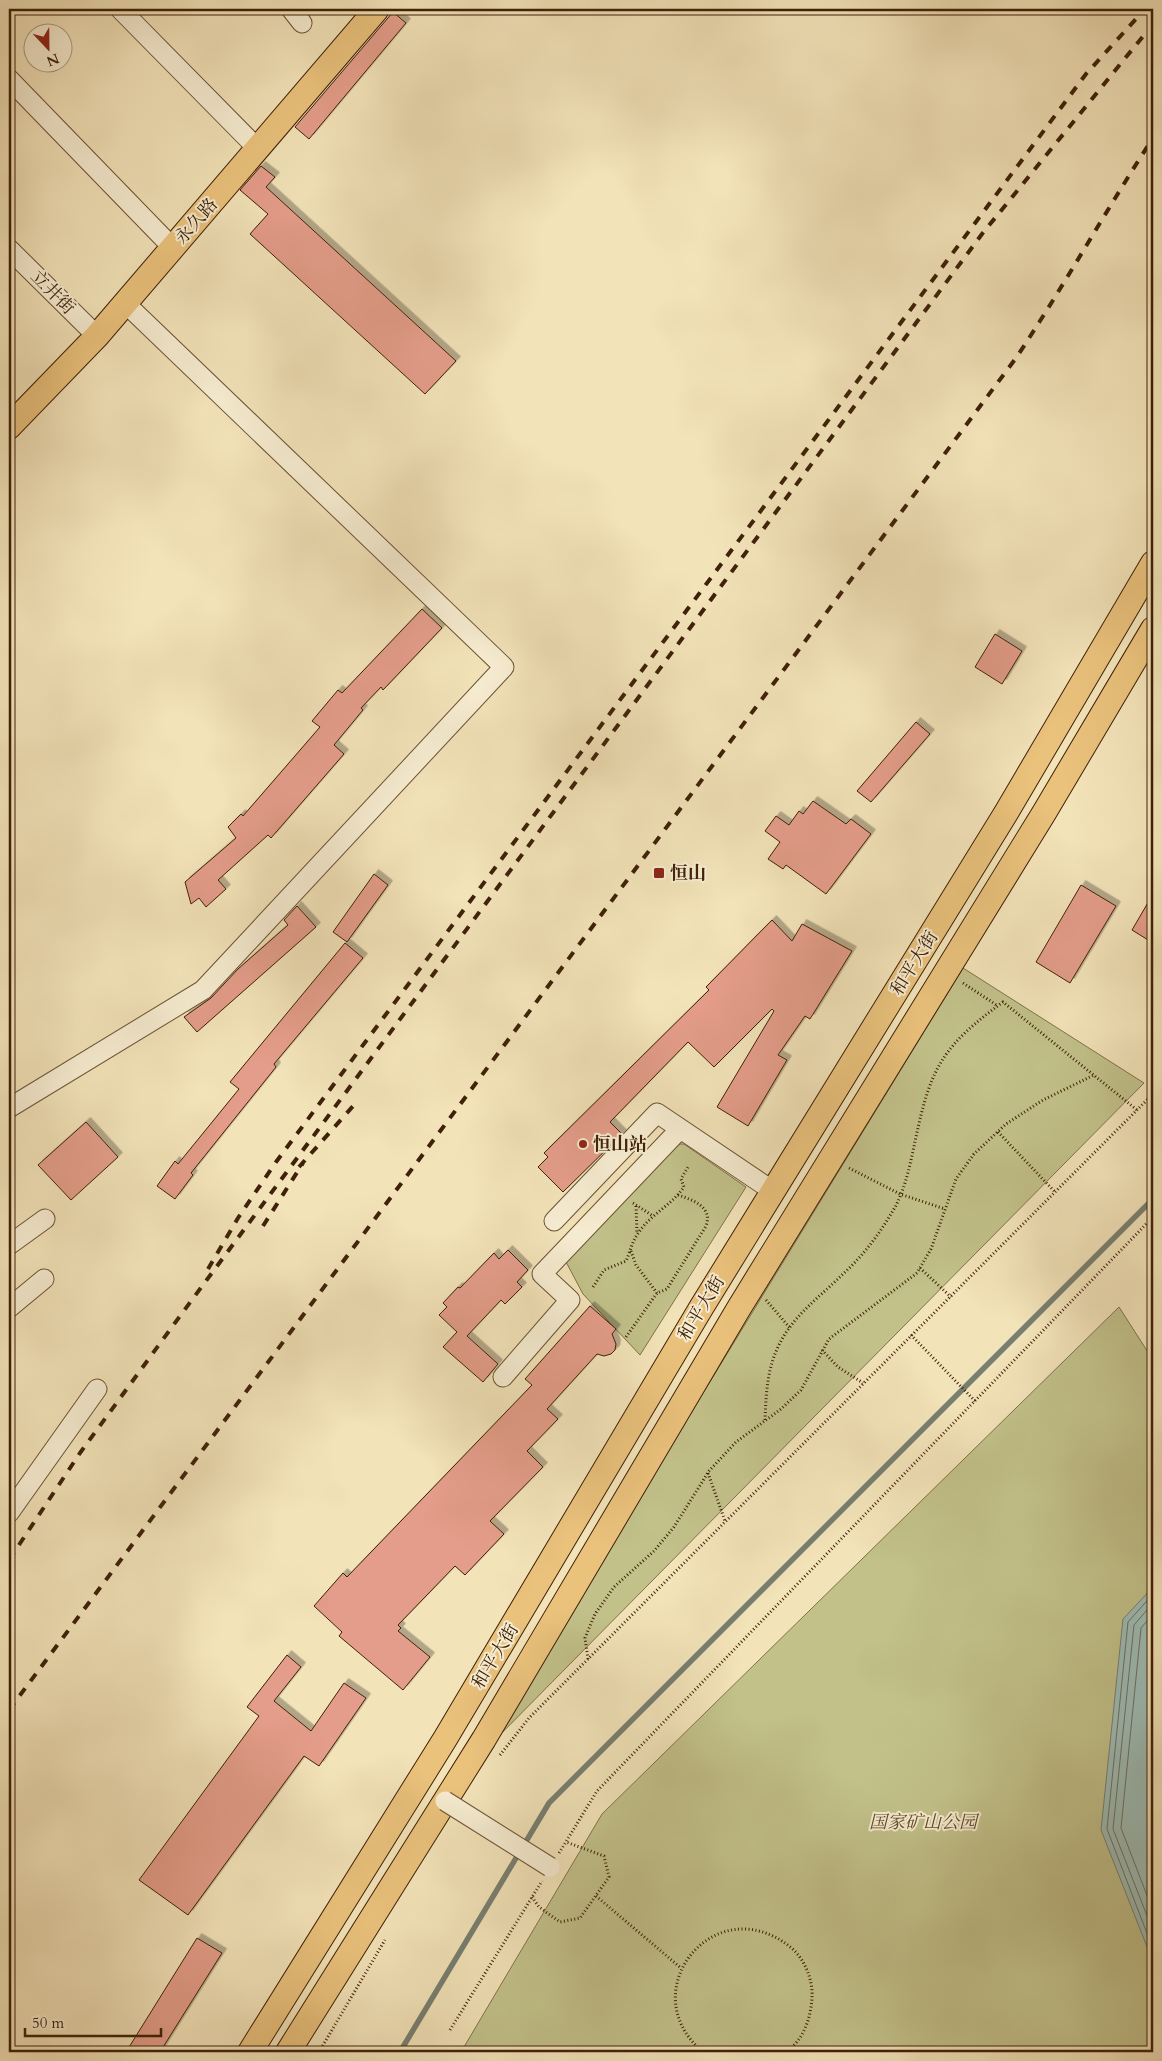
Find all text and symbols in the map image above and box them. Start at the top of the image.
north arrow [22,22,72,72]
text: N [43,49,62,71]
street label: 永久路 [169,193,224,250]
street label: 立井街 [25,264,81,320]
place label: 恒山 [670,861,706,886]
marker: 恒山 [652,866,666,880]
street label: 和平大街 [885,926,944,1000]
place label: 恒山站 [593,1132,647,1157]
marker: 恒山站 [577,1138,589,1150]
street label: 和平大街 [672,1271,731,1346]
street label: 和平大街 [466,1619,525,1694]
park label: 国家矿山公园 [869,1810,980,1835]
scale bar [25,2006,161,2038]
text: 50 m [32,2013,64,2033]

